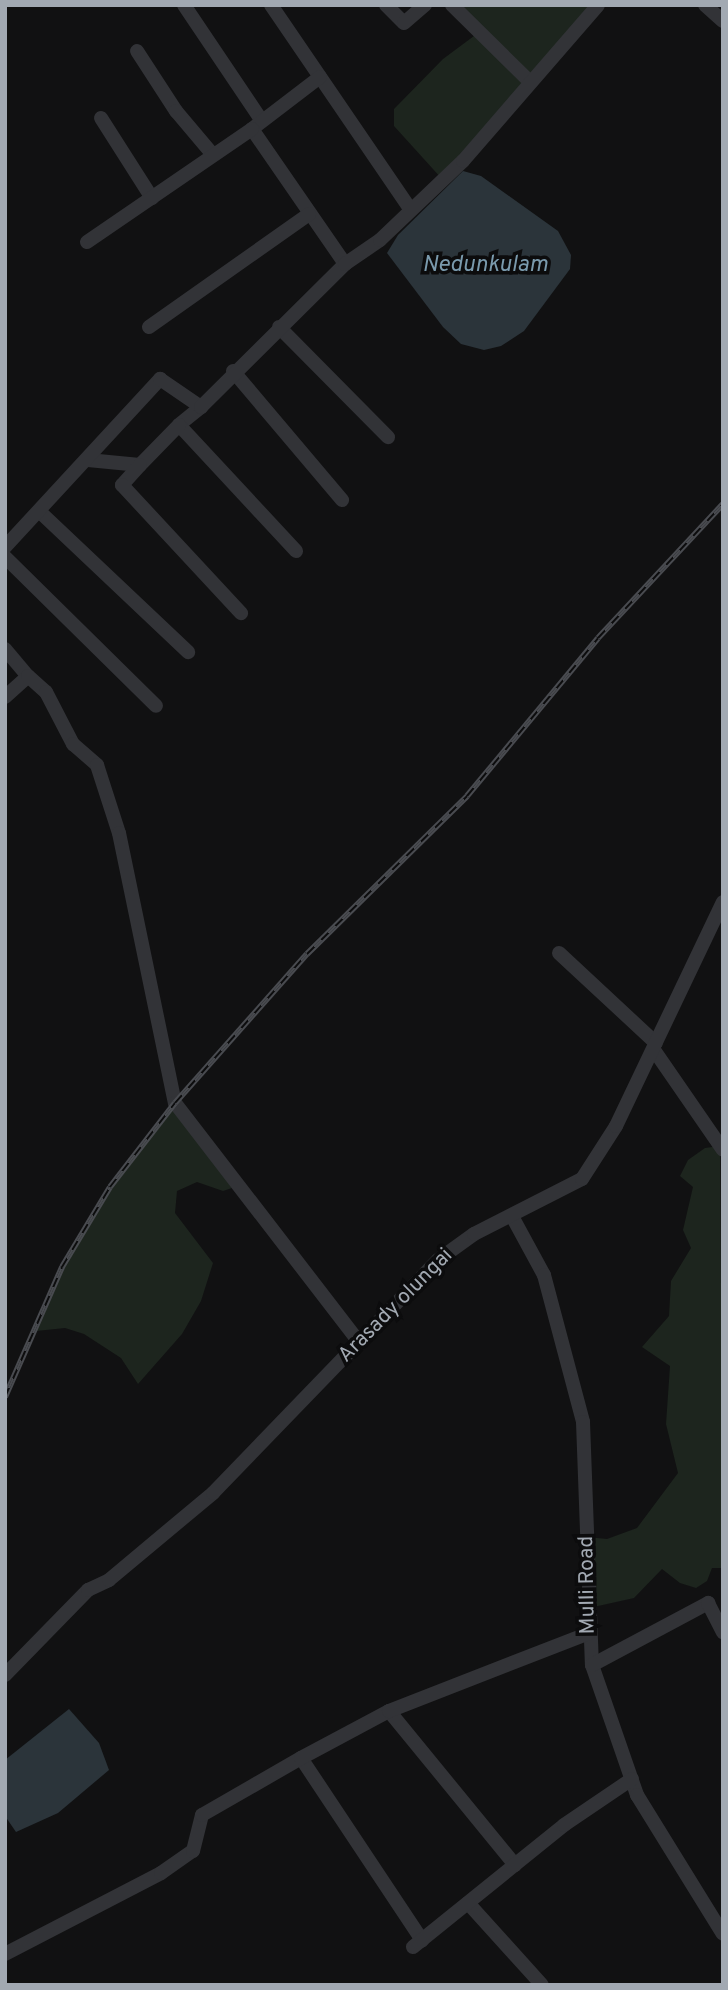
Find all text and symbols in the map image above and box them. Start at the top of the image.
water label: Nedunkulam [422,252,548,280]
street label: Arasady olungai [333,1243,459,1369]
street label: Mulli Road [575,1535,601,1635]

